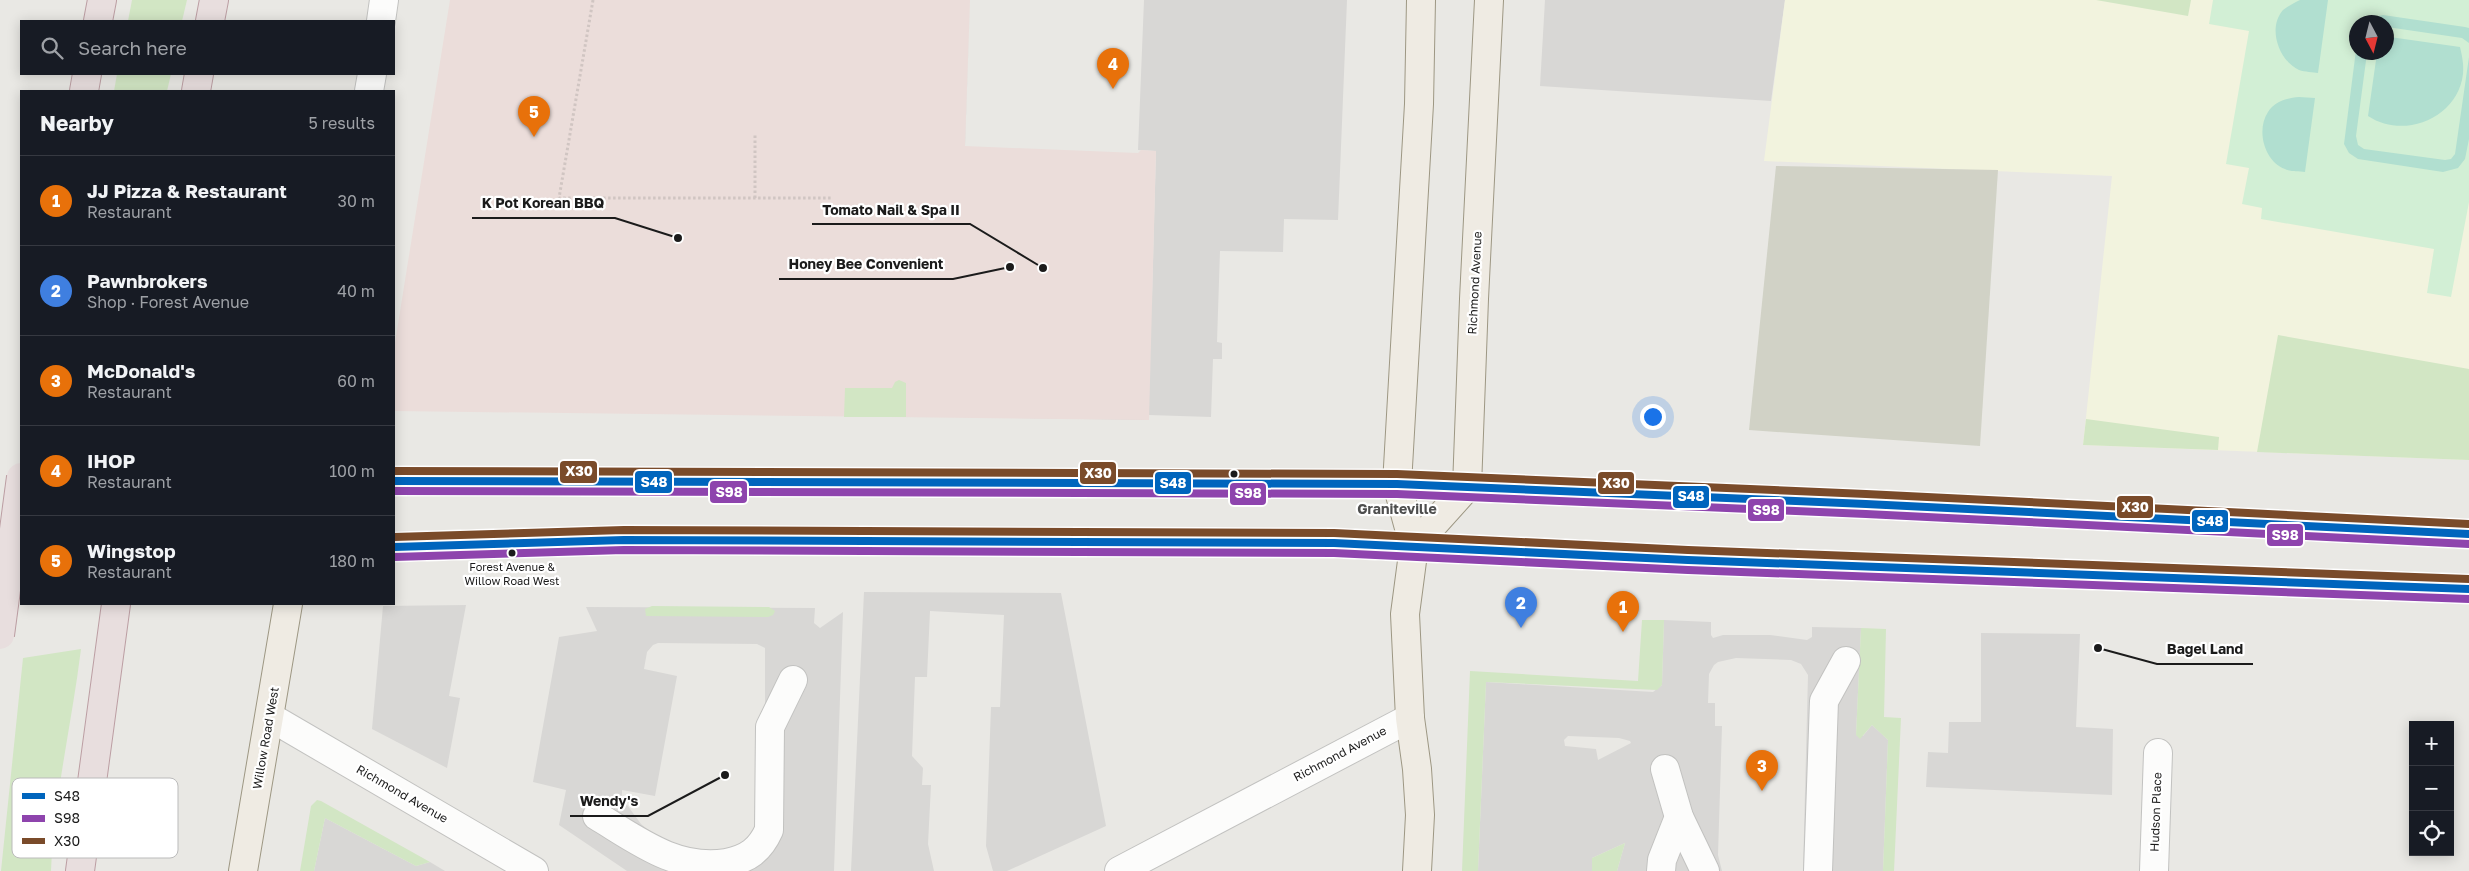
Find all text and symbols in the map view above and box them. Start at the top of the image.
north arrow [2349,15,2394,60]
search box [20,20,395,75]
icon: search [38,34,66,62]
text: Search here [78,36,187,59]
pin: 4 [1097,48,1129,89]
pin: 5 [518,96,550,137]
text: Nearby [40,110,114,136]
text: 5 results [309,113,375,133]
text: JJ Pizza & Restaurant [87,179,287,202]
callout: K Pot Korean BBQ [472,189,615,218]
text: 1 [52,191,60,211]
text: 30 m [338,191,375,211]
text: K Pot Korean BBQ [482,194,605,211]
callout: Tomato Nail & Spa II [812,195,970,224]
text: Tomato Nail & Spa II [822,201,960,218]
text: Restaurant [87,202,172,222]
street label: Richmond Avenue [1464,231,1485,335]
callout: Honey Bee Convenient [779,250,953,279]
text: Honey Bee Convenient [789,255,944,272]
text: Pawnbrokers [87,269,208,292]
text: 2 [51,281,61,301]
text: 40 m [337,281,375,301]
text: Shop · Forest Avenue [87,292,249,312]
text: McDonald's [87,359,196,382]
text: 3 [51,371,61,391]
text: 60 m [337,371,375,391]
text: Restaurant [87,382,172,402]
your location [1640,404,1666,430]
text: IHOP [87,449,135,472]
line badge: X30 [559,460,598,484]
text: 4 [51,461,61,481]
text: 100 m [329,461,375,481]
line badge: X30 [1079,461,1117,485]
text: X30 [565,462,593,479]
text: X30 [1084,464,1112,481]
unlabelled marker [1229,469,1239,479]
line badge: S48 [634,470,673,494]
line badge: S48 [1154,471,1192,495]
line badge: X30 [1597,471,1635,495]
text: Restaurant [87,472,172,492]
text: S48 [640,473,668,490]
text: S48 [1159,474,1187,491]
text: X30 [1602,474,1630,491]
line badge: S98 [709,480,748,504]
line badge: S98 [1229,482,1267,506]
text: S98 [715,483,743,500]
text: S98 [1234,484,1262,501]
line badge: S48 [1672,485,1710,509]
text: S48 [1677,487,1705,504]
line badge: X30 [2116,495,2154,519]
line badge: S98 [1747,498,1785,522]
text: X30 [2121,498,2149,515]
district label: Graniteville [1357,500,1437,517]
text: S98 [1752,501,1780,518]
line badge: S48 [2191,509,2229,533]
text: S48 [2196,512,2224,529]
line badge: S98 [2266,523,2304,547]
text: S98 [2271,526,2299,543]
text: Wingstop [87,539,176,562]
marker: Forest Avenue & Willow Road West [507,548,517,558]
text: 5 [51,551,61,571]
text: 180 m [329,551,375,571]
place label: Forest Avenue & Willow Road West [464,560,560,587]
text: Restaurant [87,562,172,582]
pin: 2 [1505,587,1537,628]
pin: 1 [1607,591,1639,632]
callout: Bagel Land [2157,635,2253,664]
text: Bagel Land [2167,640,2243,657]
street label: Willow Road West [249,685,282,790]
map controls [2409,721,2454,856]
button: + [2409,721,2454,766]
street label: Richmond Avenue [1291,723,1389,784]
pin: 3 [1746,750,1778,791]
street label: Richmond Avenue [354,761,451,826]
button: − [2409,766,2454,811]
street label: Hudson Place [2147,772,2164,852]
legend [12,778,178,858]
text: S48 [54,787,80,804]
callout: Wendy's [570,787,648,816]
text: Wendy's [580,792,639,809]
text: S98 [54,809,80,826]
button: locate [2409,811,2454,856]
text: X30 [54,832,80,849]

